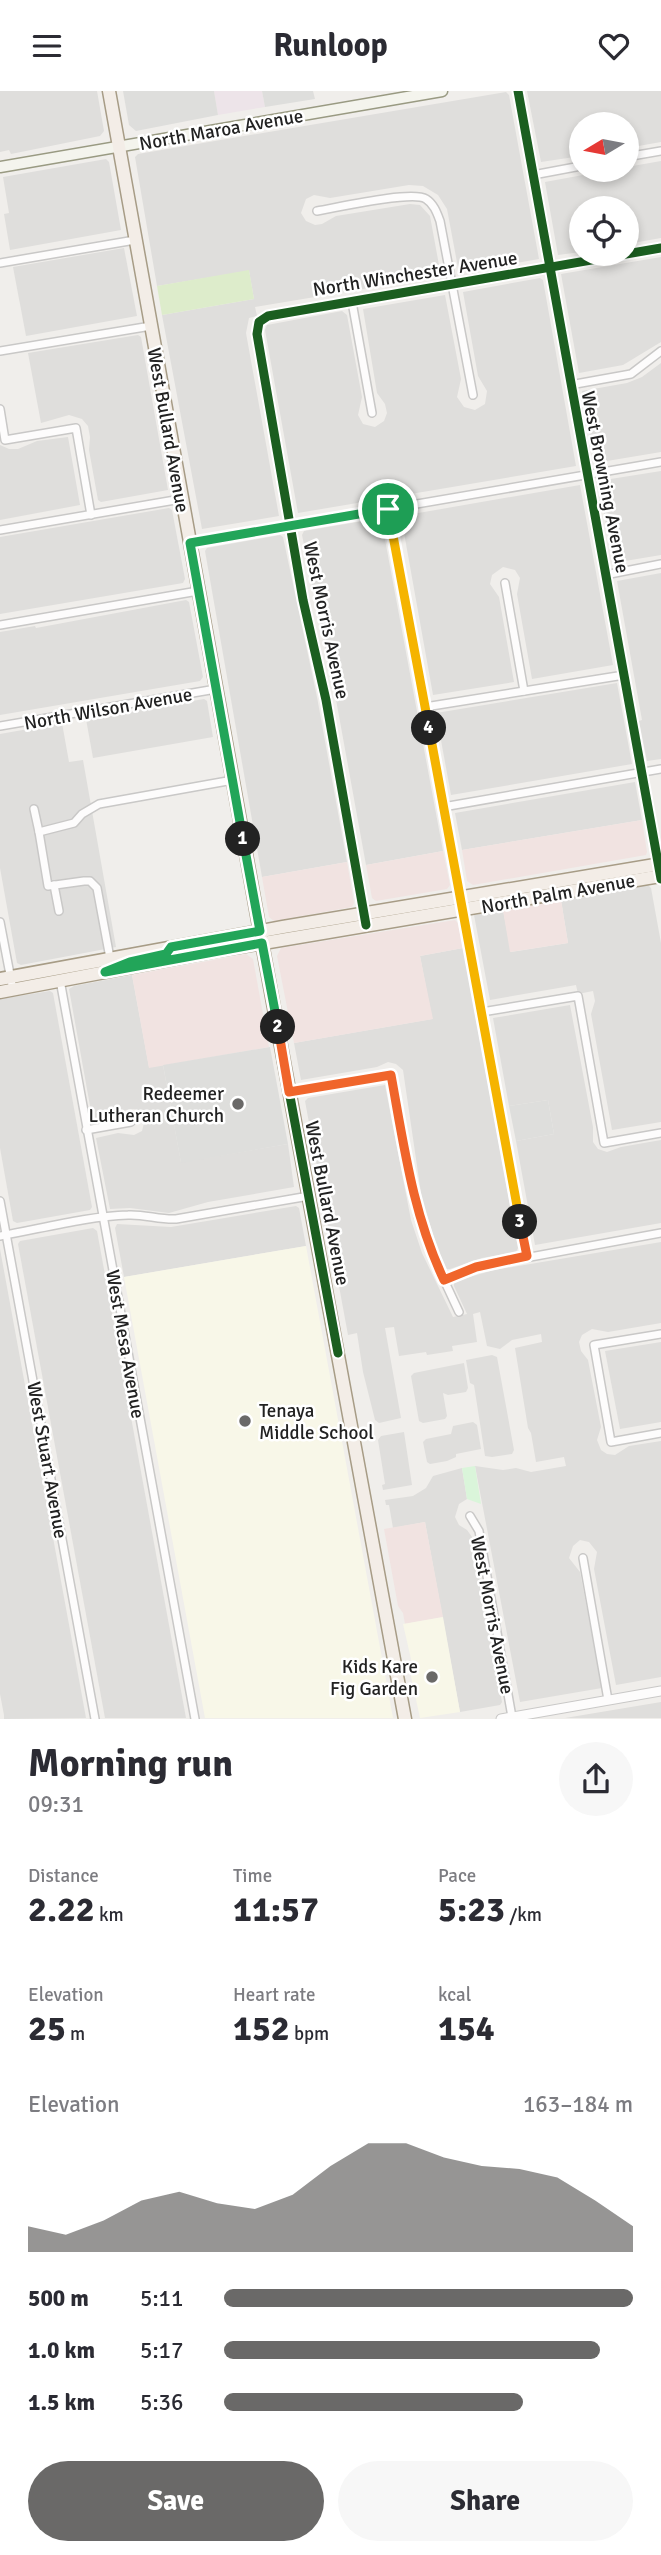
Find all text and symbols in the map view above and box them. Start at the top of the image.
text: Runloop [273,26,388,65]
icon: menu [28,27,66,65]
icon: heart [595,27,633,65]
street label: North Maroa Avenue [137,104,305,156]
north arrow [569,112,639,182]
map controls [569,112,639,266]
button: locate [569,196,639,266]
street label: North Winchester Avenue [311,246,519,302]
street label: West Bullard Avenue [142,346,194,515]
street label: West Browning Avenue [576,389,634,575]
pin [358,479,418,539]
icon: arrive [369,490,407,528]
street label: West Morris Avenue [298,539,354,701]
street label: North Wilson Avenue [22,682,194,736]
pin: 4 [412,711,446,745]
text: 4 [423,715,434,739]
pin: 1 [226,821,260,857]
text: 1 [237,826,248,850]
street label: North Palm Avenue [479,869,637,919]
pin: 2 [260,1009,296,1045]
text: 2 [272,1014,283,1038]
place label: Redeemer Lutheran Church [88,1082,224,1128]
marker: Redeemer Lutheran Church [230,1096,246,1112]
street label: West Bullard Avenue [299,1119,355,1287]
pin: 3 [503,1205,538,1239]
text: 3 [514,1209,525,1233]
street label: West Mesa Avenue [100,1268,150,1420]
street label: West Stuart Avenue [21,1380,73,1541]
place label: Tenaya Middle School [259,1399,374,1445]
marker: Tenaya Middle School [237,1413,253,1429]
street label: West Morris Avenue [465,1534,519,1696]
place label: Kids Kare Fig Garden [330,1655,418,1701]
marker: Kids Kare Fig Garden [424,1669,440,1685]
text: Morning run [28,1740,233,1787]
button: share [559,1742,633,1816]
text: 09:31 [28,1790,84,1819]
text: Distance [28,1864,99,1888]
text: Time [233,1864,272,1888]
text: Pace [438,1864,476,1888]
text: 2.22 [28,1888,95,1931]
text: 11:57 [233,1888,319,1931]
text: 5:23 [438,1888,505,1931]
text: km [95,1903,124,1927]
text: /km [505,1903,542,1927]
text: Elevation [28,1983,104,2007]
text: Heart rate [233,1983,315,2007]
text: kcal [438,1983,471,2007]
text: 25 [28,2007,66,2050]
text: 152 [233,2007,290,2050]
text: 154 [438,2007,495,2050]
text: m [66,2022,85,2046]
text: bpm [290,2022,329,2046]
text: Elevation [28,2090,120,2119]
text: 163–184 m [523,2090,633,2119]
text: 500 m [28,2284,89,2313]
text: 5:11 [140,2284,183,2313]
text: 1.0 km [28,2336,95,2365]
text: 5:17 [140,2336,183,2365]
text: 1.5 km [28,2388,95,2417]
text: 5:36 [140,2388,183,2417]
button: Save [28,2461,324,2541]
button: Share [338,2461,633,2541]

